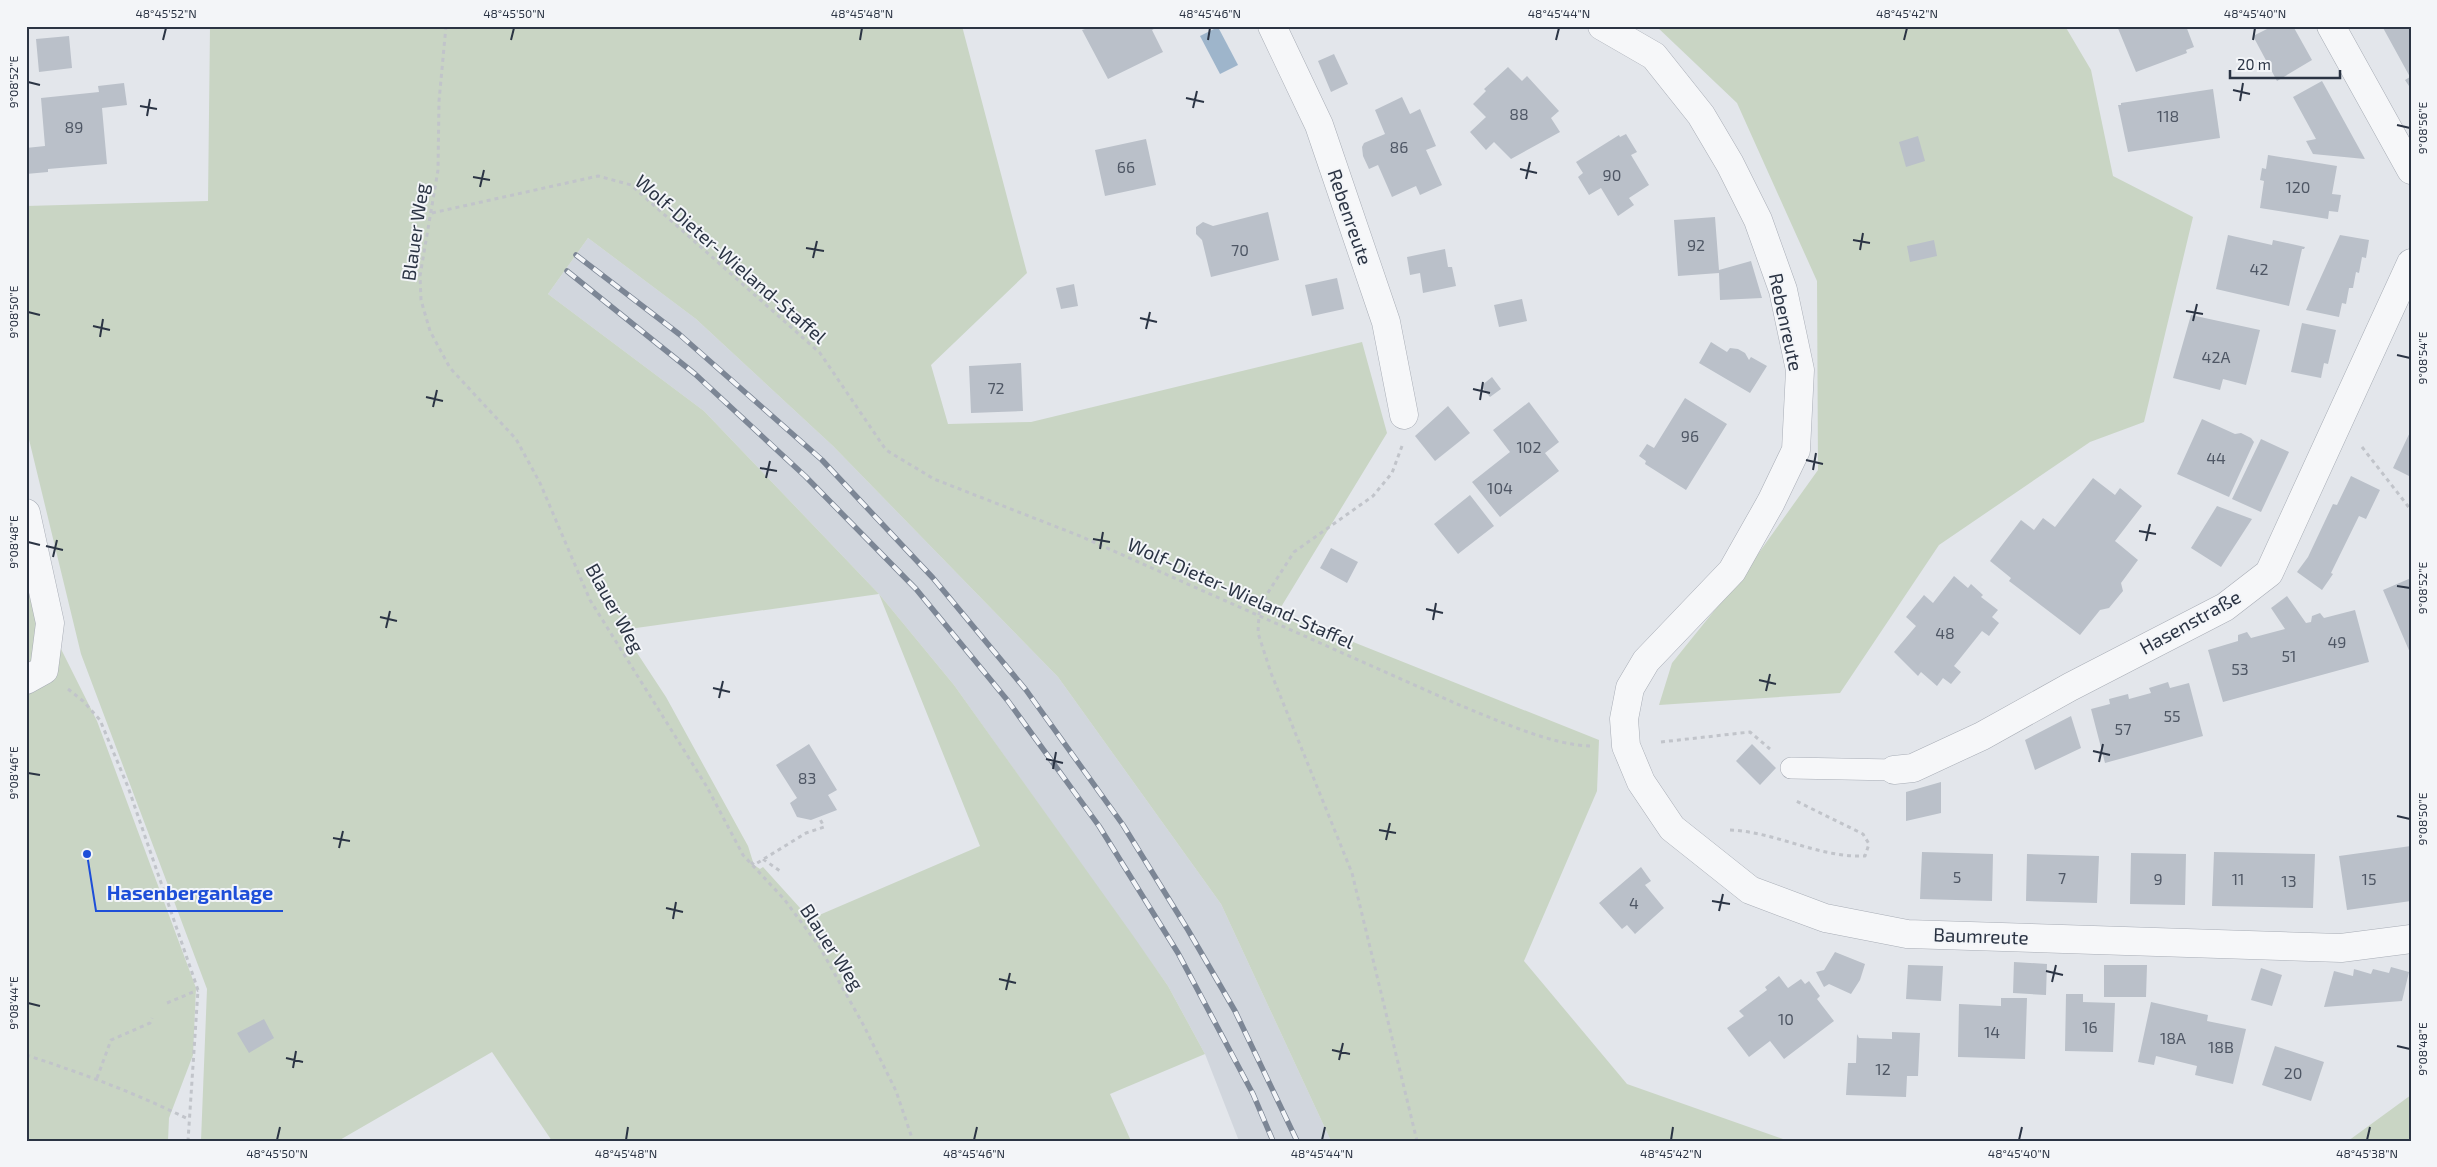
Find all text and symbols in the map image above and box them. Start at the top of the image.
text: 48°45'52"N [135,6,197,20]
text: 48°45'50"N [483,6,545,20]
text: 48°45'48"N [831,6,893,20]
text: 48°45'46"N [1179,6,1241,20]
text: 48°45'44"N [1528,6,1590,20]
text: 48°45'42"N [1876,6,1938,20]
text: 48°45'40"N [2224,6,2286,20]
scale bar [2230,48,2340,80]
text: 20 m [2237,55,2271,73]
text: 9°08'52"E [6,56,20,108]
text: 9°08'56"E [2415,101,2429,154]
house number: 88 [1509,104,1529,123]
house number: 118 [2157,106,2179,125]
house number: 89 [65,117,83,136]
house number: 86 [1390,137,1408,156]
house number: 66 [1117,157,1135,176]
house number: 90 [1603,165,1621,184]
street label: Rebenreute [1323,166,1378,268]
street label: Wolf-Dieter-Wieland-Staffel [631,169,832,348]
house number: 120 [2285,177,2311,196]
street label: Blauer Weg [396,181,433,282]
house number: 92 [1687,235,1705,254]
house number: 70 [1231,240,1249,259]
house number: 42 [2250,259,2268,278]
street label: Rebenreute [1765,271,1808,373]
text: 9°08'50"E [6,285,20,338]
text: 9°08'54"E [2415,331,2429,384]
house number: 42A [2202,347,2230,366]
house number: 72 [987,378,1005,397]
house number: 96 [1681,426,1699,445]
house number: 102 [1516,437,1542,456]
house number: 44 [2206,448,2226,467]
house number: 104 [1487,478,1513,497]
text: 9°08'48"E [6,515,20,569]
street label: Wolf-Dieter-Wieland-Staffel [1124,532,1359,653]
street label: Blauer Weg [581,559,650,657]
text: 9°08'52"E [2415,562,2429,614]
street label: Hasenstraße [2135,584,2244,659]
house number: 48 [1935,623,1955,642]
house number: 49 [2328,632,2347,651]
house number: 51 [2282,646,2296,665]
house number: 53 [2231,659,2249,678]
house number: 55 [2163,706,2181,725]
house number: 57 [2115,719,2131,738]
text: 9°08'46"E [6,746,20,800]
house number: 83 [798,768,816,787]
text: 9°08'50"E [2415,792,2429,845]
house number: 5 [1953,867,1961,886]
house number: 7 [2058,868,2066,887]
house number: 9 [2153,869,2163,888]
house number: 11 [2232,869,2244,888]
house number: 15 [2362,869,2376,888]
house number: 13 [2281,871,2297,890]
callout: Hasenberganlage [96,876,283,911]
text: Hasenberganlage [107,880,273,904]
house number: 4 [1629,893,1639,912]
street label: Blauer Weg [796,899,869,995]
street label: Baumreute [1933,922,2029,949]
text: 9°08'44"E [6,976,20,1030]
house number: 10 [1778,1009,1794,1028]
house number: 16 [2082,1017,2098,1036]
house number: 14 [1984,1022,2000,1041]
text: 9°08'48"E [2415,1022,2429,1076]
house number: 18A [2160,1028,2186,1047]
house number: 18B [2208,1037,2234,1056]
house number: 12 [1875,1059,1891,1078]
house number: 20 [2284,1063,2302,1082]
text: 48°45'50"N [246,1146,308,1160]
text: 48°45'48"N [595,1146,657,1160]
text: 48°45'46"N [943,1146,1005,1160]
text: 48°45'44"N [1291,1146,1353,1160]
text: 48°45'42"N [1640,1146,1702,1160]
text: 48°45'40"N [1988,1146,2050,1160]
text: 48°45'38"N [2336,1146,2398,1160]

